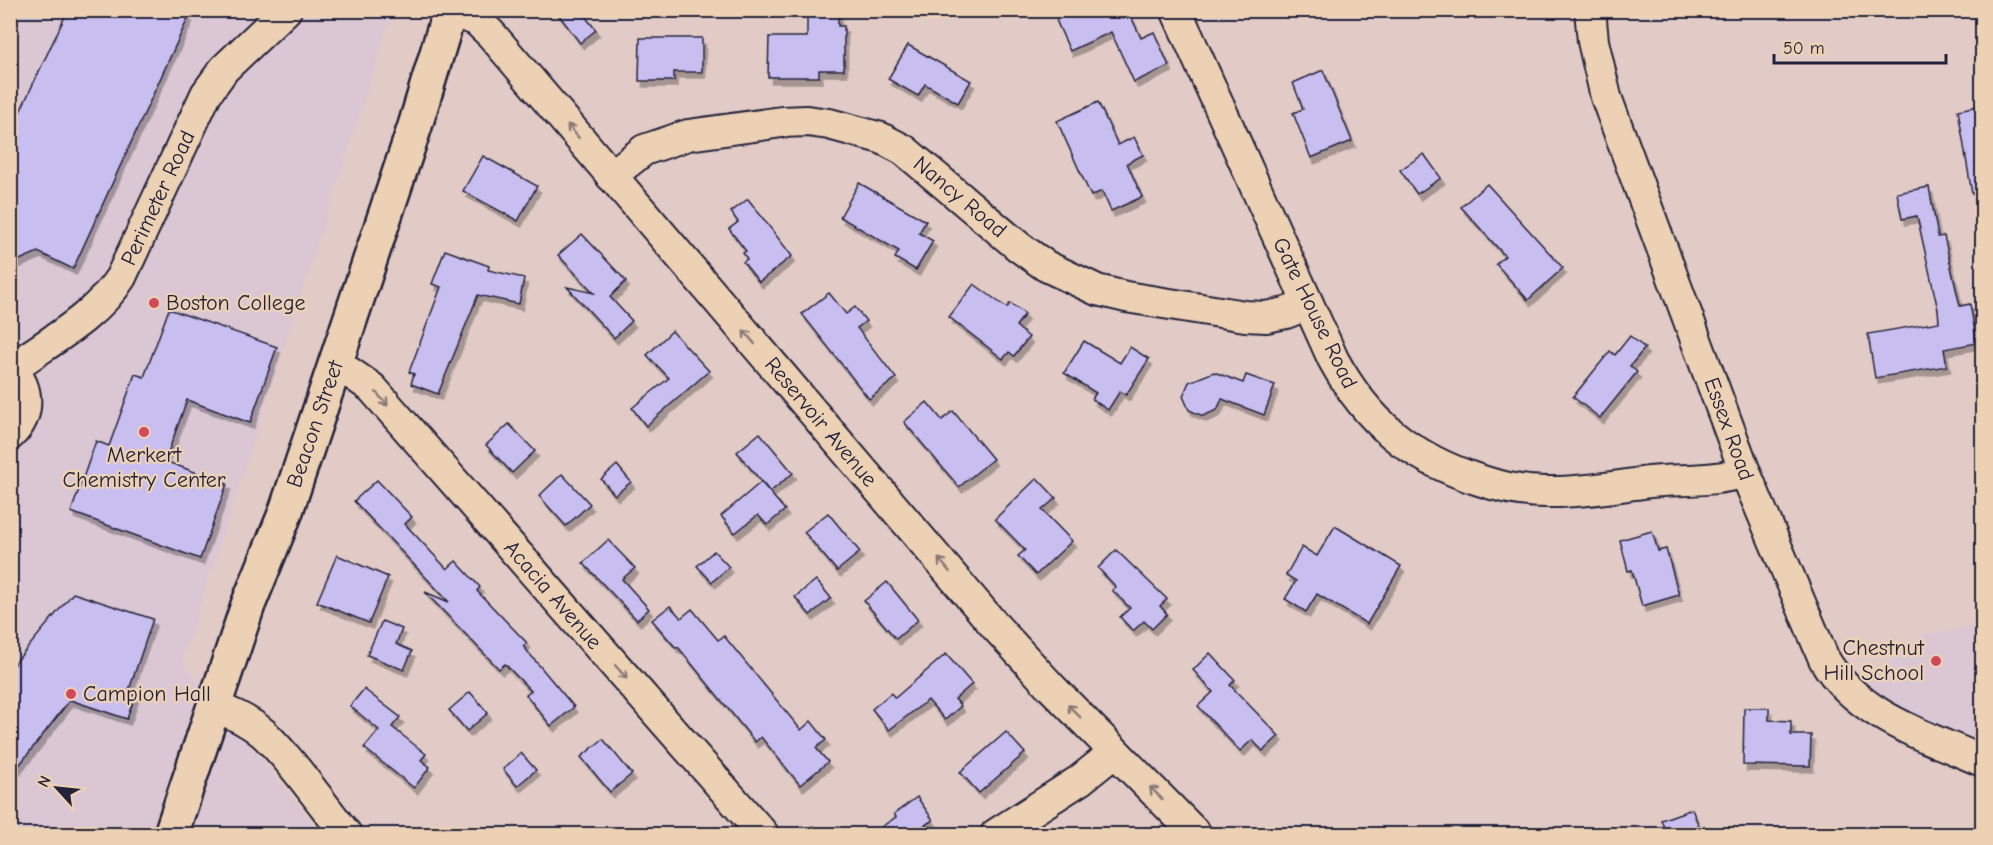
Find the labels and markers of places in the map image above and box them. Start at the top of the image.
place label: Boston College [166,290,306,316]
marker: Boston College [147,296,161,310]
marker: Merkert Chemistry Center [137,425,151,439]
place label: Merkert Chemistry Center [63,442,226,493]
place label: Chestnut Hill School [1823,635,1925,686]
marker: Chestnut Hill School [1929,654,1943,668]
place label: Campion Hall [83,681,211,707]
marker: Campion Hall [64,687,78,701]

